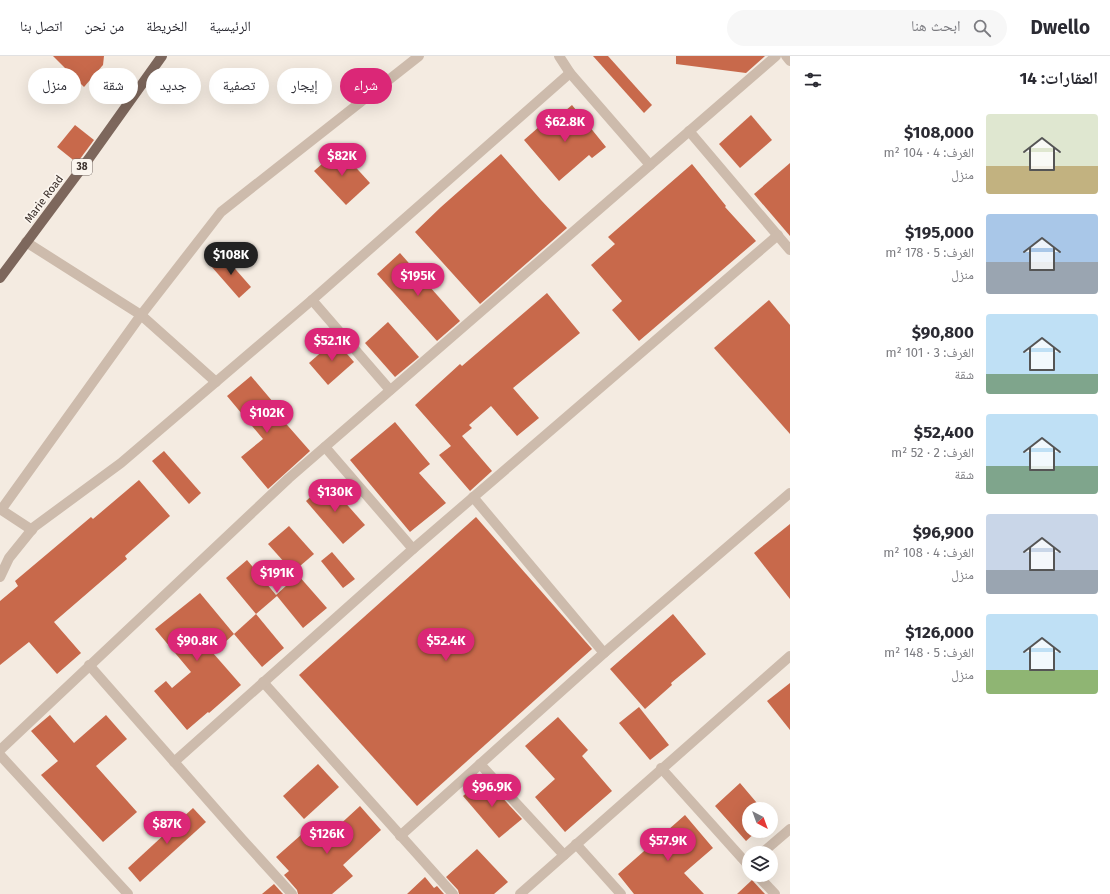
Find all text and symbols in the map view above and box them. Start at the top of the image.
search box [727,10,1007,46]
text: Dwello [1031,16,1090,39]
text: ابحث هنا [911,17,961,35]
icon: search [971,17,993,39]
text: اتصل بنا [20,18,63,35]
text: من نحن [85,18,124,35]
text: الخريطة [146,18,187,35]
text: الرئيسية [209,18,251,35]
chip: منزل [28,68,81,104]
chip: شقة [89,68,138,104]
chip: جديد [146,68,201,104]
chip: تصفية [209,68,269,104]
chip: إيجار [277,68,332,104]
chip: شراء [340,68,392,104]
text: العقارات: 14 [1019,68,1098,89]
icon: filters [802,69,824,91]
pin: $62.8K [532,109,598,143]
text: $62.8K [545,114,585,129]
text: $108,000 [904,122,974,143]
icon: home [1018,130,1066,178]
pin: $82K [318,143,366,177]
text: الغرف: 4 · 104 m² [883,145,974,160]
text: $82K [327,148,357,163]
road number: 38 [72,159,92,175]
text: منزل [951,167,974,182]
street label: Marie Road [22,173,66,225]
text: $195,000 [905,222,974,243]
icon: home [1018,230,1066,278]
pin: $108K [203,242,259,276]
text: الغرف: 5 · 178 m² [885,245,974,260]
text: $108K [213,247,249,262]
pin: $195K [390,263,446,297]
text: منزل [951,267,974,282]
text: $195K [400,268,436,283]
text: $90,800 [912,322,974,343]
pin: $52.1K [299,328,365,362]
icon: home [1018,330,1066,378]
text: $52.1K [314,333,350,348]
text: الغرف: 3 · 101 m² [885,345,974,360]
text: شقة [955,367,974,382]
pin: $102K [239,400,295,434]
text: $102K [249,405,285,420]
text: $52,400 [914,422,974,443]
icon: home [1018,430,1066,478]
text: الغرف: 2 · 52 m² [891,445,974,460]
text: شقة [955,467,974,482]
pin: $130K [307,479,363,513]
text: $130K [317,484,353,499]
text: $96,900 [913,522,974,543]
icon: home [1018,530,1066,578]
text: الغرف: 4 · 108 m² [883,545,974,560]
pin: $191K [249,560,305,594]
text: $191K [260,565,294,580]
text: منزل [951,567,974,582]
text: $126,000 [905,622,974,643]
pin: $90.8K [164,628,230,662]
pin: $52.4K [413,628,479,662]
icon: home [1018,630,1066,678]
text: $90.8K [177,633,217,648]
text: $52.4K [426,633,466,648]
text: الغرف: 5 · 148 m² [884,645,974,660]
text: منزل [951,667,974,682]
pin: $96.9K [459,774,525,808]
text: $96.9K [472,779,512,794]
north arrow [742,802,778,838]
map controls [742,802,778,882]
pin: $87K [143,811,191,845]
text: $87K [153,816,181,831]
pin: $126K [299,821,355,855]
text: $126K [310,826,344,841]
pin: $57.9K [635,828,701,862]
text: $57.9K [649,833,687,848]
button: layers [742,846,778,882]

